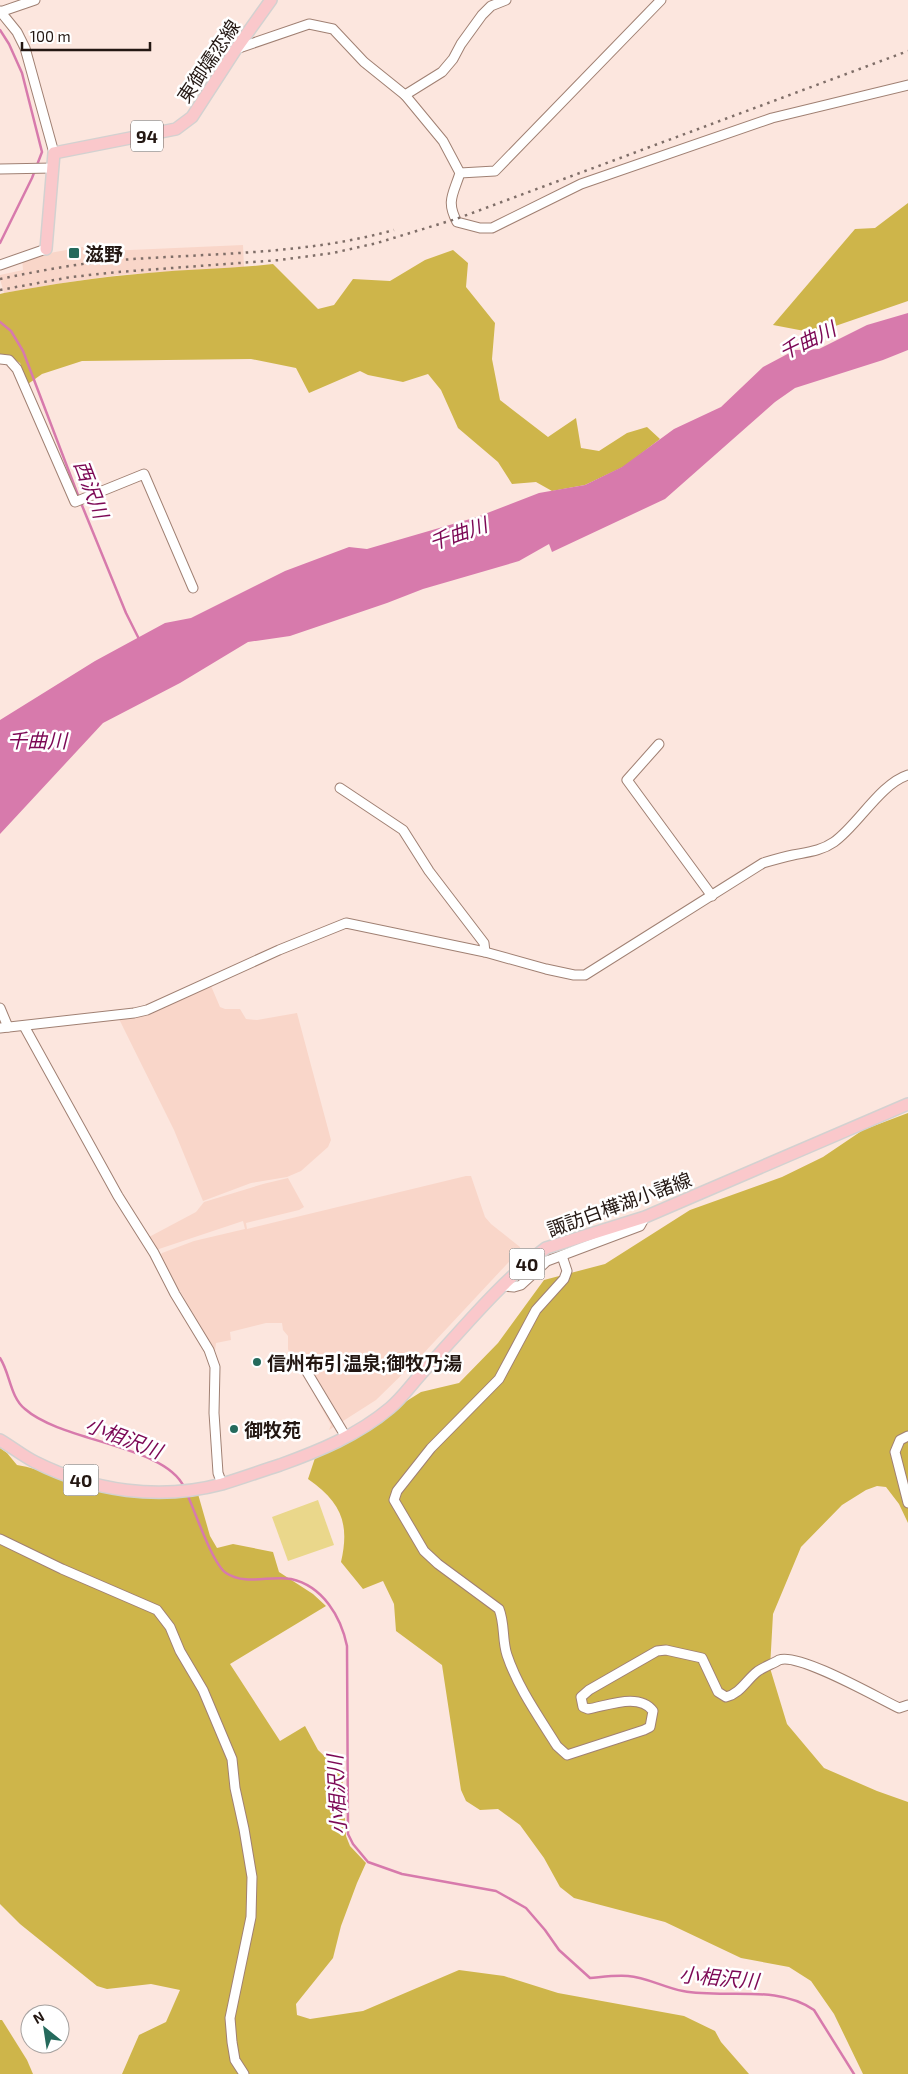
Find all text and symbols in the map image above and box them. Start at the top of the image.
street label: 東御嬬恋線 [172,15,244,107]
scale bar [22,20,150,52]
text: 100 m [30,27,71,45]
road number: 94 [131,120,163,152]
place label: 滋野 [85,242,123,265]
marker: 滋野 [67,246,81,260]
water label: 千曲川 [775,315,841,364]
water label: 西沢川 [70,457,115,523]
water label: 千曲川 [426,511,492,554]
water label: 千曲川 [7,728,69,752]
street label: 諏訪白樺湖小諸線 [544,1167,694,1241]
road number: 40 [510,1248,544,1280]
place label: 信州布引温泉;御牧乃湯 [267,1351,462,1374]
marker: 信州布引温泉;御牧乃湯 [251,1356,263,1368]
water label: 小相沢川 [82,1411,168,1463]
place label: 御牧苑 [244,1418,301,1441]
marker: 御牧苑 [228,1423,240,1435]
road number: 40 [64,1464,98,1496]
water label: 小相沢川 [322,1752,350,1836]
water label: 小相沢川 [678,1962,762,1993]
north arrow [20,2004,70,2054]
text: N [30,2007,47,2027]

